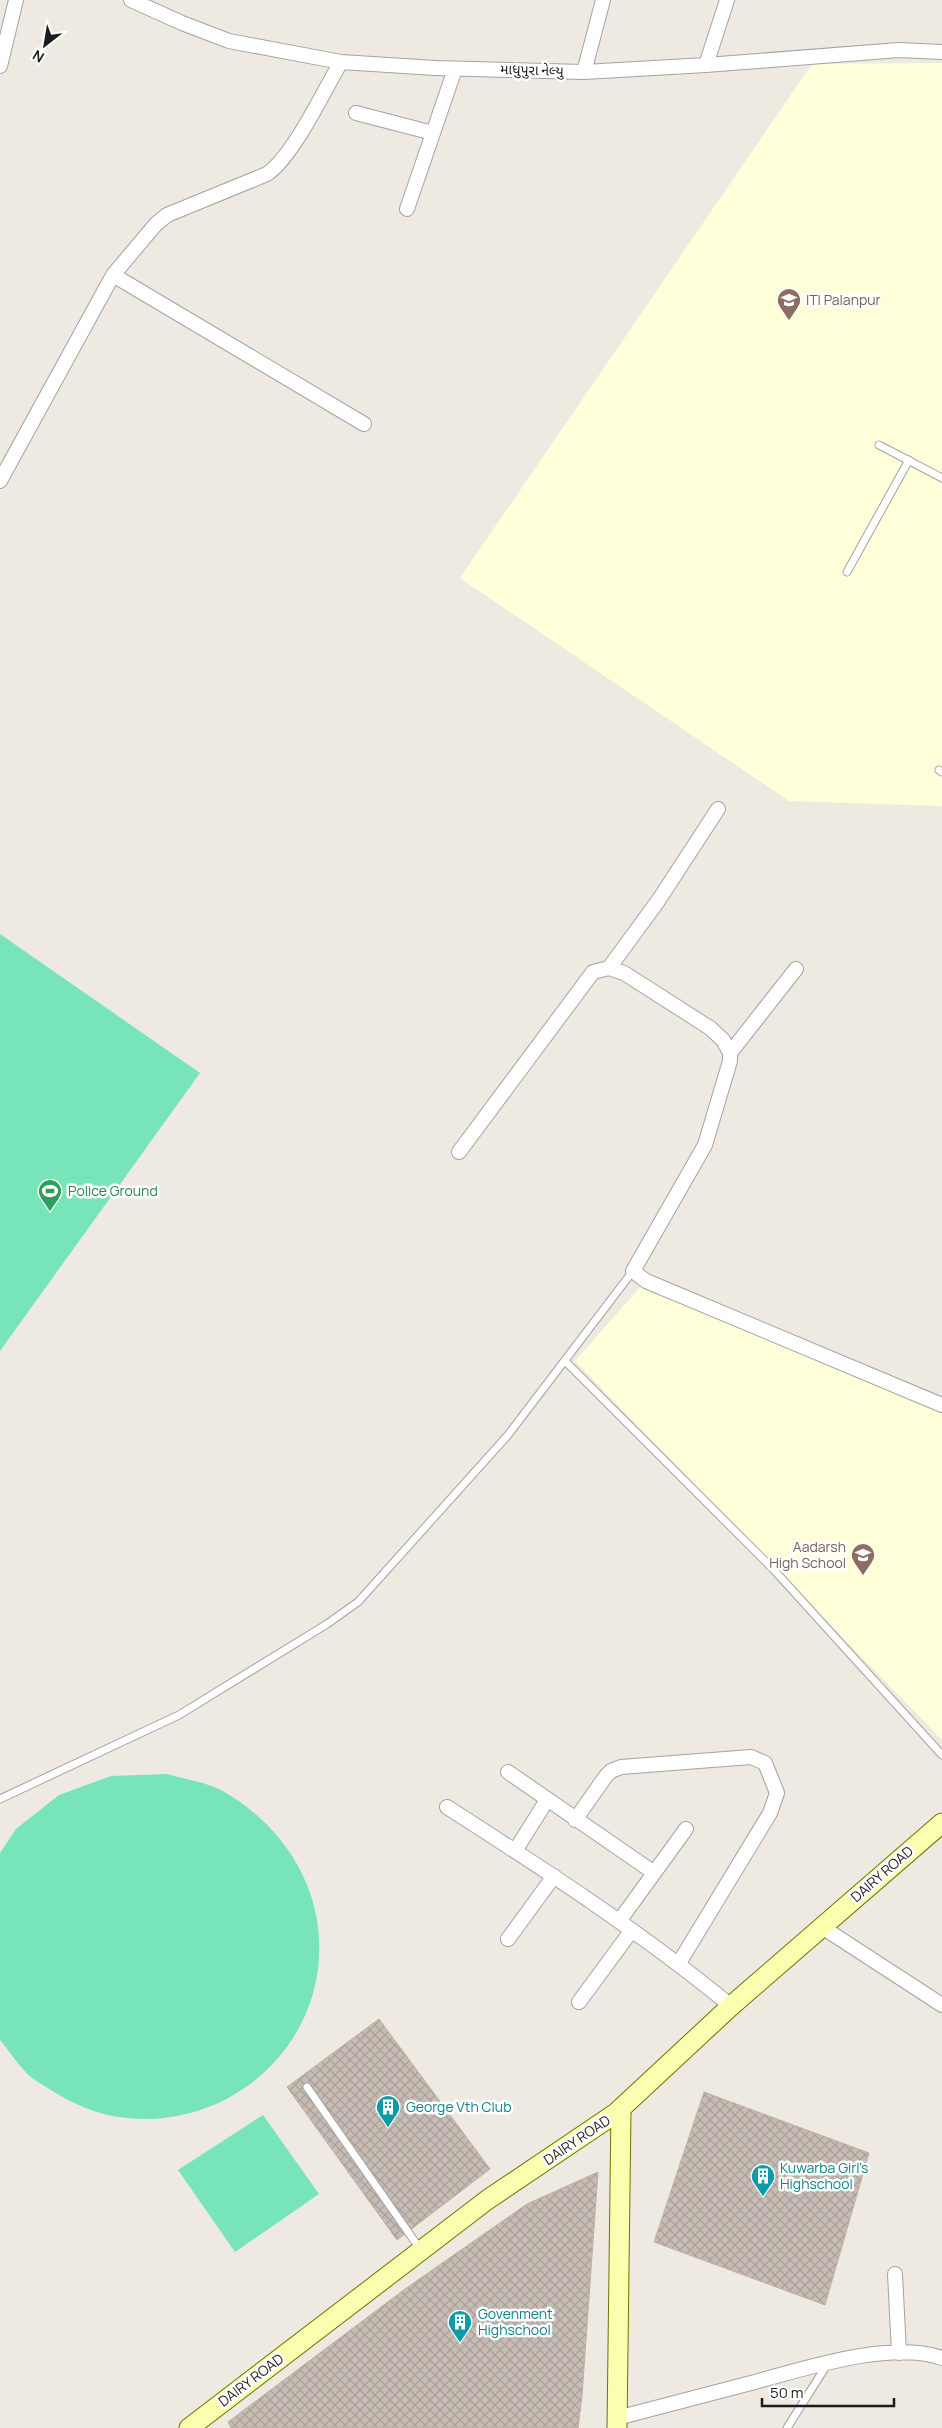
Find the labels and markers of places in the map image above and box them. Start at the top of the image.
school or university icon: ITI Palanpur [776,287,802,321]
place label: ITI Palanpur [806,290,881,309]
sports icon: Police Ground [37,1178,63,1212]
place label: Police Ground [68,1181,158,1200]
place label: Aadarsh High School [769,1537,846,1572]
school or university icon: Aadarsh High School [850,1542,876,1576]
building icon: George Vth Club [375,2094,401,2128]
place label: George Vth Club [406,2097,511,2116]
place label: Kuwarba Girl's Highschool [780,2158,868,2193]
building icon: Kuwarba Girl's Highschool [750,2163,776,2197]
place label: Govenment Highschool [478,2304,553,2339]
building icon: Govenment Highschool [447,2309,473,2343]

